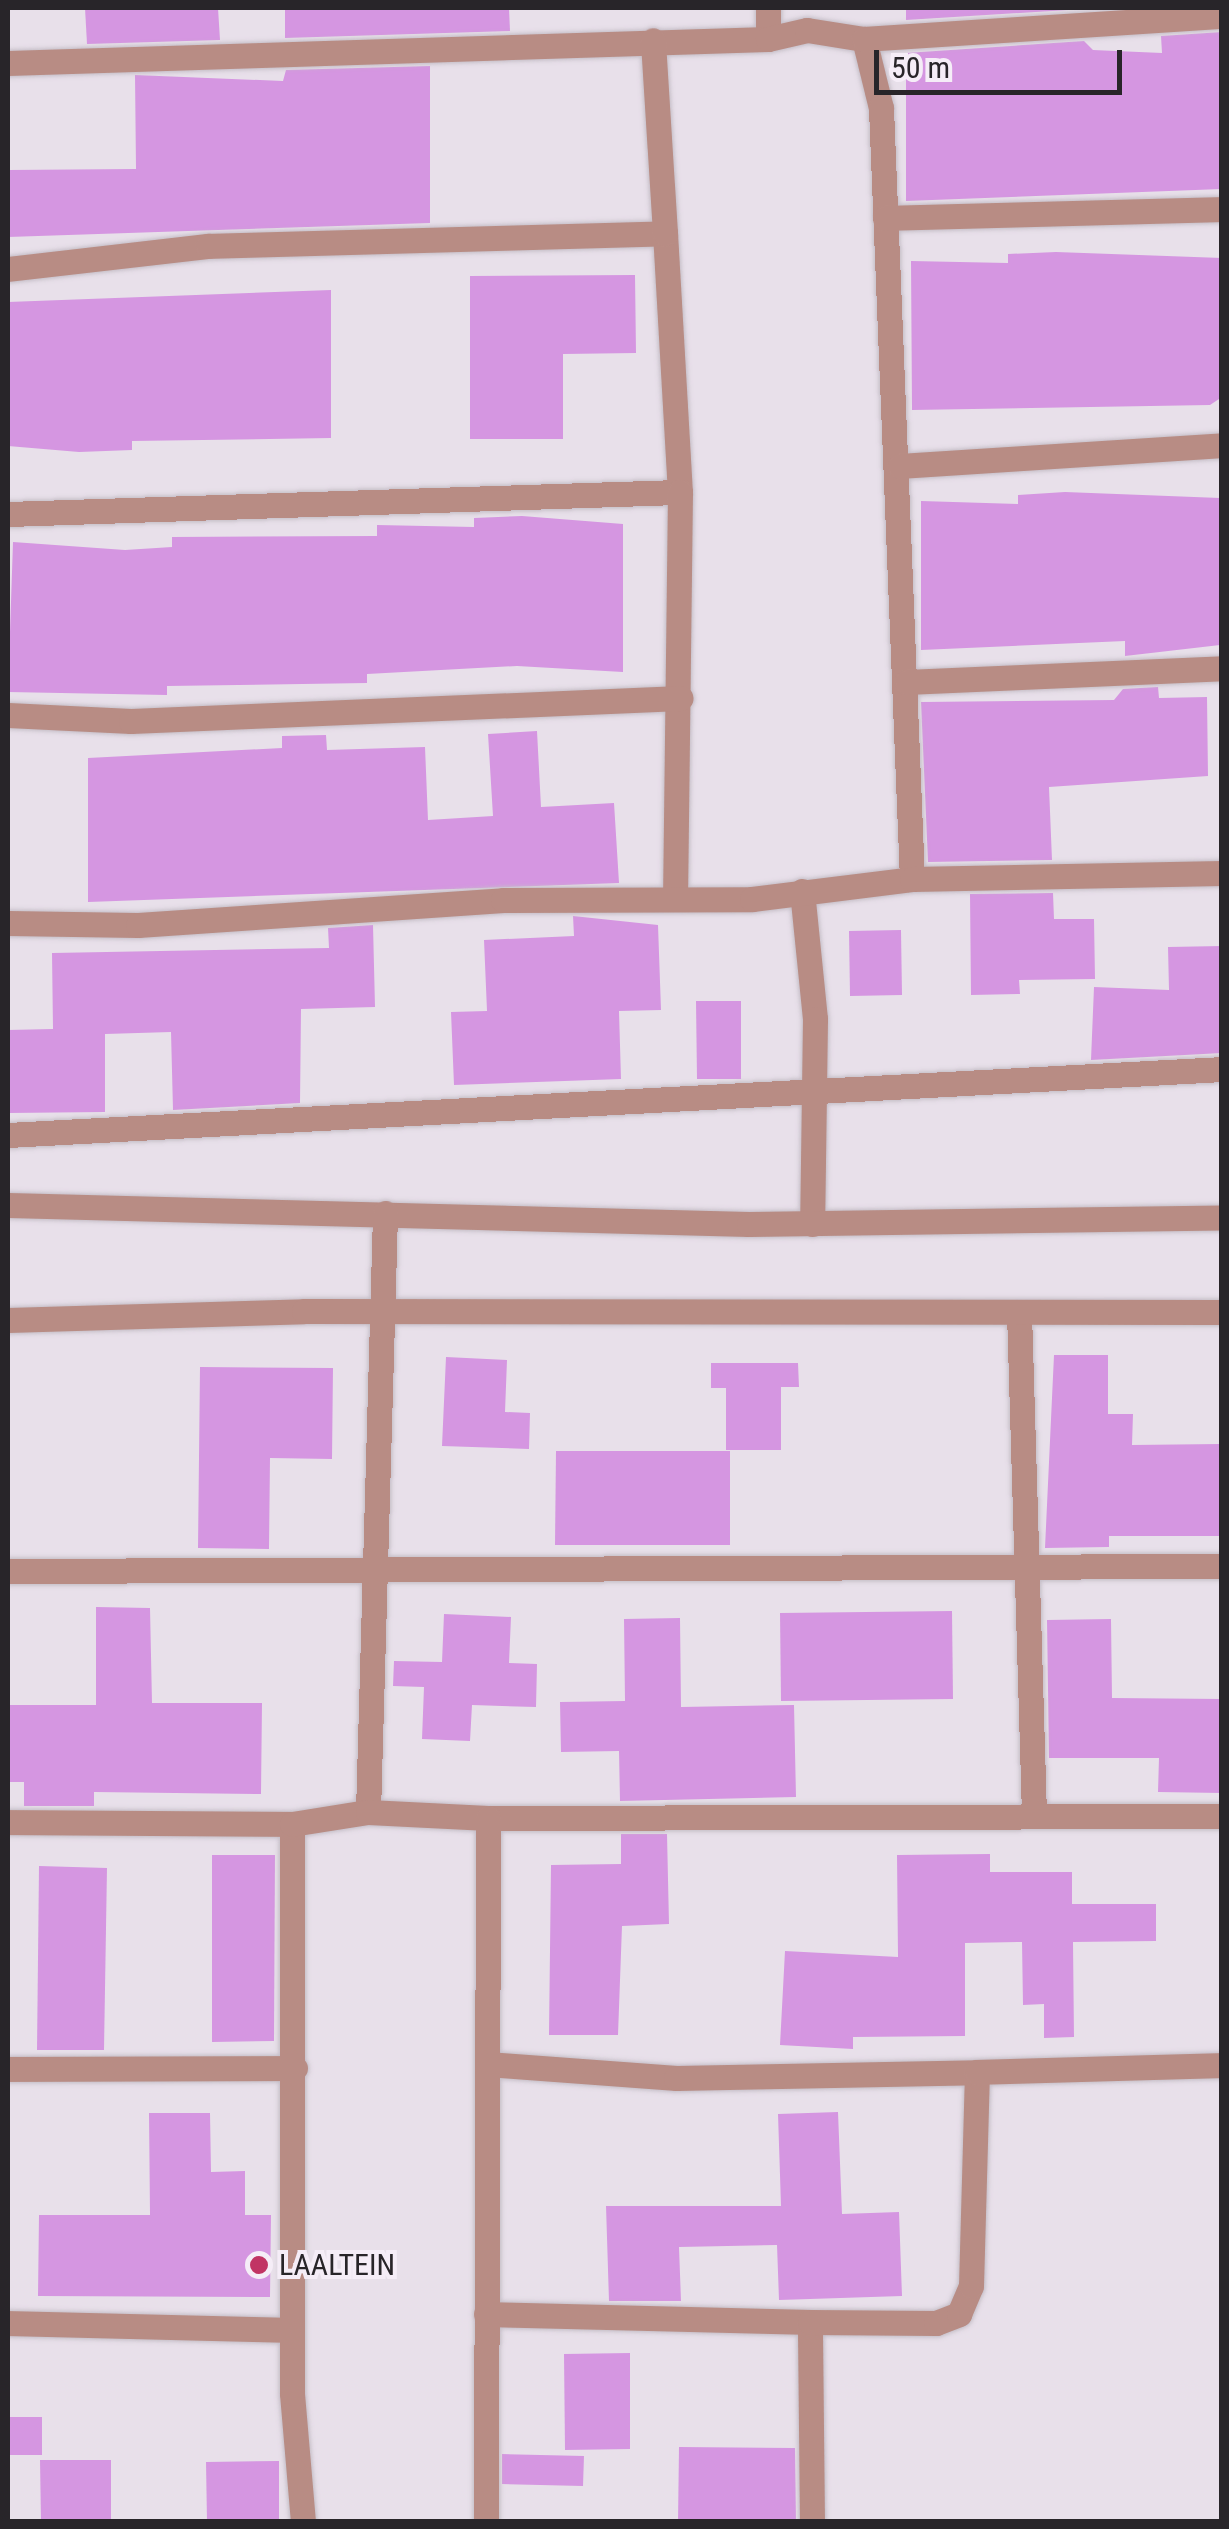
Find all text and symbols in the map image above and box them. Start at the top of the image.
scale bar [879,30,1126,92]
text: 50 m [891,50,950,85]
place label: LAALTEIN [279,2247,395,2283]
marker: LAALTEIN [248,2254,270,2276]

